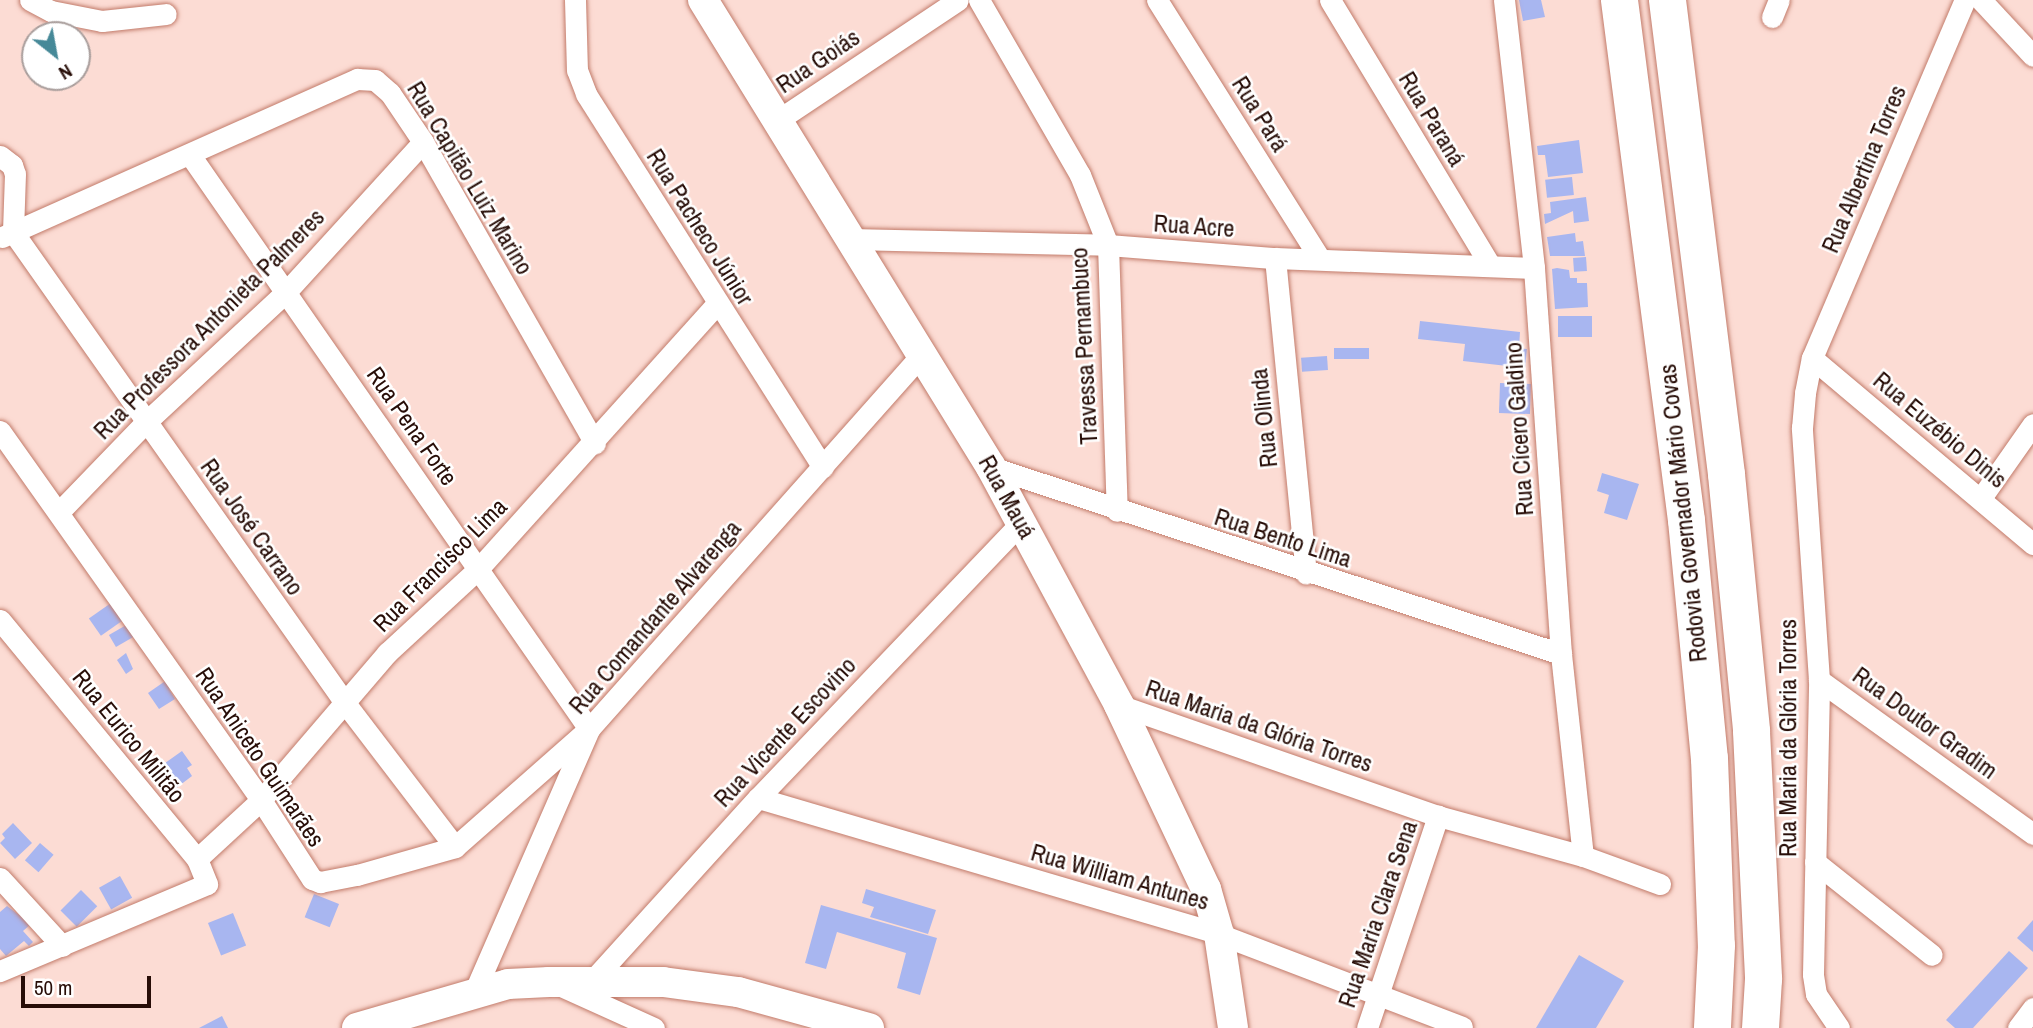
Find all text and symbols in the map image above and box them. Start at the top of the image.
north arrow [21,21,91,91]
street label: Rua Goiás [771,23,865,99]
text: N [54,58,77,86]
street label: Rua Paraná [1393,67,1471,171]
street label: Rua Pará [1226,71,1294,157]
street label: Rua Capitão Luiz Marino [401,76,539,280]
street label: Rua Albertina Torres [1815,80,1913,258]
street label: Rua Pacheco Júnior [641,144,759,310]
street label: Rua Professora Antonieta Palmeres [87,202,331,446]
street label: Rua Acre [1152,209,1236,243]
street label: Travessa Pernambuco [1064,247,1104,445]
street label: Rua Cícero Galdino [1499,341,1539,517]
street label: Rua Pena Forte [361,361,463,491]
street label: Rodovia Governador Mário Covas [1653,362,1713,664]
street label: Rua Euzébio Dinis [1867,366,2013,494]
street label: Rua Olinda [1244,367,1284,469]
street label: Rua Mauá [972,450,1042,544]
street label: Rua José Carrano [194,453,310,601]
street label: Rua Francisco Lima [367,492,513,638]
street label: Rua Bento Lima [1211,502,1355,574]
street label: Rua Comandante Alvarenga [563,514,747,720]
street label: Rua Maria da Glória Torres [1774,619,1802,857]
street label: Rua Vicente Escovino [708,651,862,813]
street label: Rua Aniceto Guimarães [189,661,331,853]
street label: Rua Doutor Gradim [1847,661,2003,785]
street label: Rua Eurico Militão [67,664,191,808]
street label: Rua Maria da Glória Torres [1142,674,1376,778]
street label: Rua Maria Clara Sena [1333,817,1423,1011]
street label: Rua William Antunes [1027,838,1213,916]
scale bar [24,962,154,1006]
text: 50 m [34,973,72,1002]

